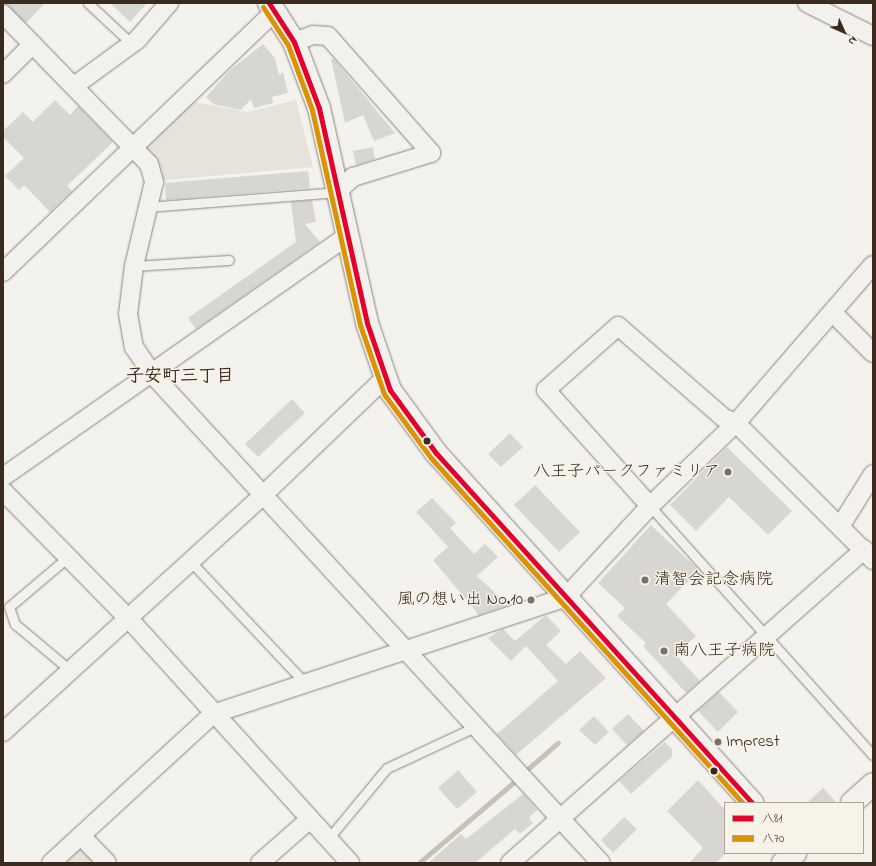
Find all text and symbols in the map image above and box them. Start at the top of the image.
north arrow [824,12,864,52]
text: N [844,32,861,49]
district label: 子安町三丁目 [126,366,234,388]
unlabelled marker [422,436,432,446]
place label: 八王子パークファミリア [533,462,720,482]
marker: 八王子パークファミリア [723,467,733,477]
place label: 清智会記念病院 [654,570,773,590]
marker: 清智会記念病院 [639,574,651,586]
place label: 風の想い出 No.10 [397,590,523,610]
marker: 風の想い出 No.10 [526,595,536,605]
place label: 南八王子病院 [673,641,775,661]
marker: 南八王子病院 [658,645,670,657]
place label: Imprest [726,732,780,752]
marker: Imprest [713,737,723,747]
unlabelled marker [709,766,719,776]
legend [724,802,864,854]
text: 八81 [762,810,782,828]
text: 八70 [762,830,784,848]

